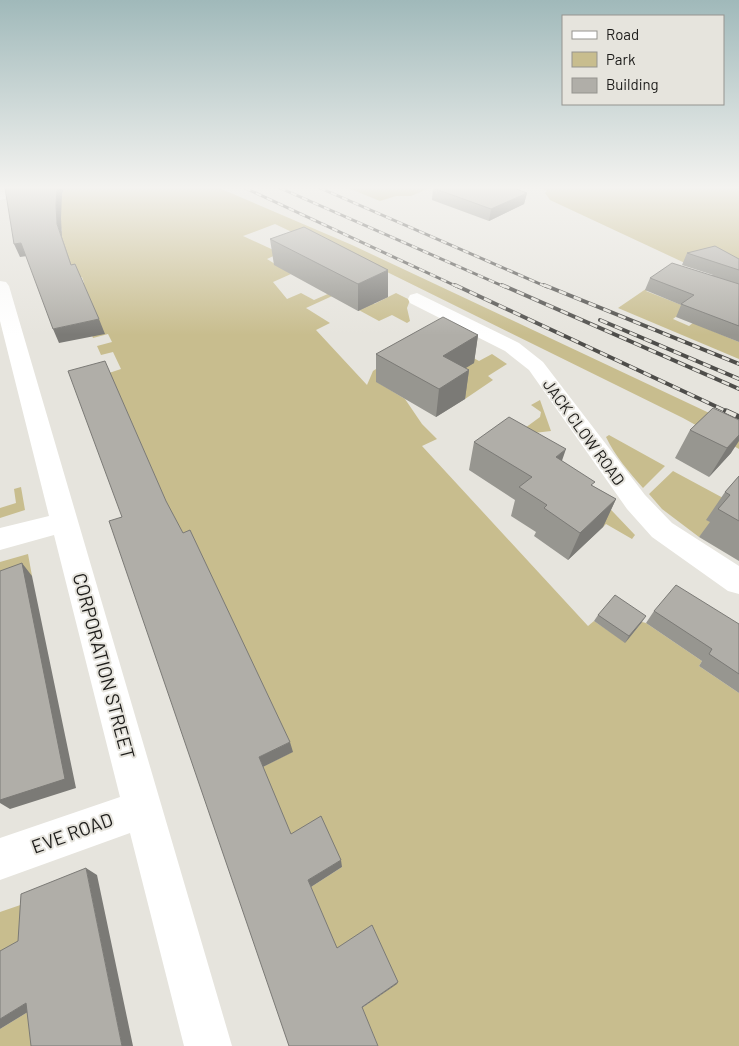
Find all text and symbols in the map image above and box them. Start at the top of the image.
legend [562,15,724,105]
text: Road [606,25,639,43]
text: Park [606,50,636,68]
text: Building [606,75,659,93]
street label: JACK CLOW ROAD [540,375,629,488]
street label: CORPORATION STREET [69,570,140,761]
street label: EVE ROAD [28,807,116,858]

